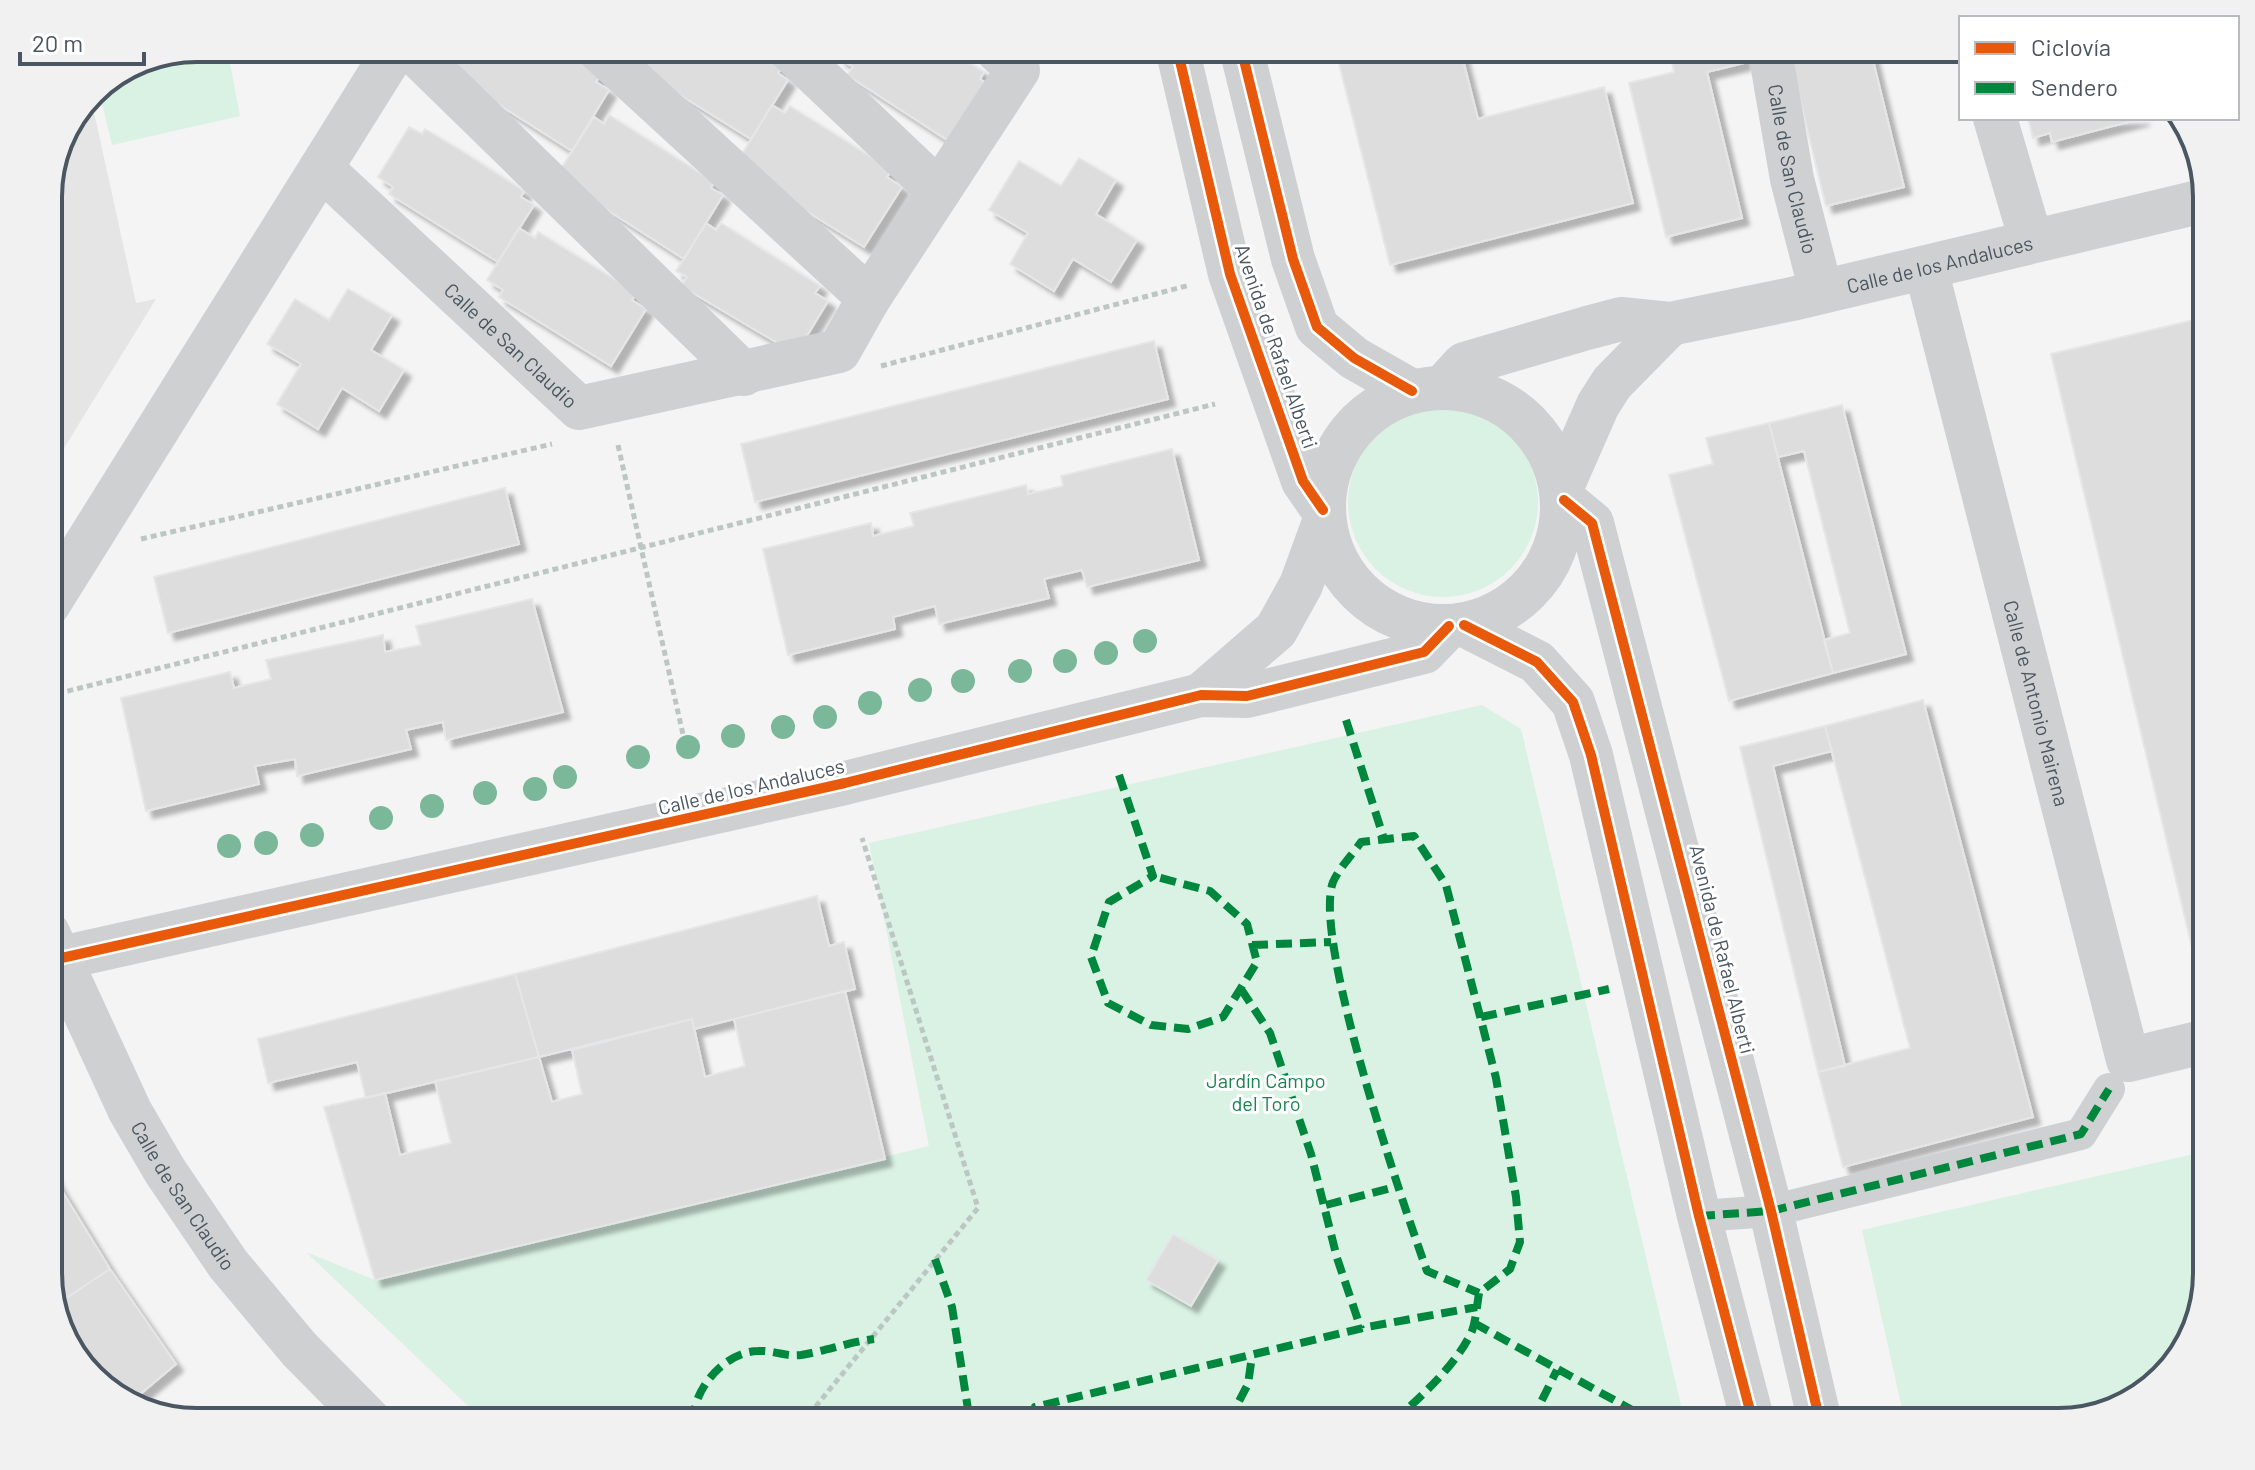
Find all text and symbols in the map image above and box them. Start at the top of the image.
scale bar [20,16,144,66]
legend [1959,16,2239,120]
text: 20 m [32,28,83,57]
text: Ciclovía [2031,32,2111,61]
text: Sendero [2031,72,2118,101]
street label: Calle de San Claudio [1764,82,1823,256]
street label: Calle de los Andaluces [1844,230,2035,298]
street label: Avenida de Rafael Alberti [1231,241,1323,451]
street label: Calle de San Claudio [440,277,583,413]
street label: Calle de Antonio Mairena [1999,597,2075,809]
street label: Calle de los Andaluces [656,753,846,819]
street label: Avenida de Rafael Alberti [1685,842,1761,1056]
park label: Jardín Campo del Toro [1206,1068,1326,1115]
street label: Calle de San Claudio [126,1117,241,1275]

